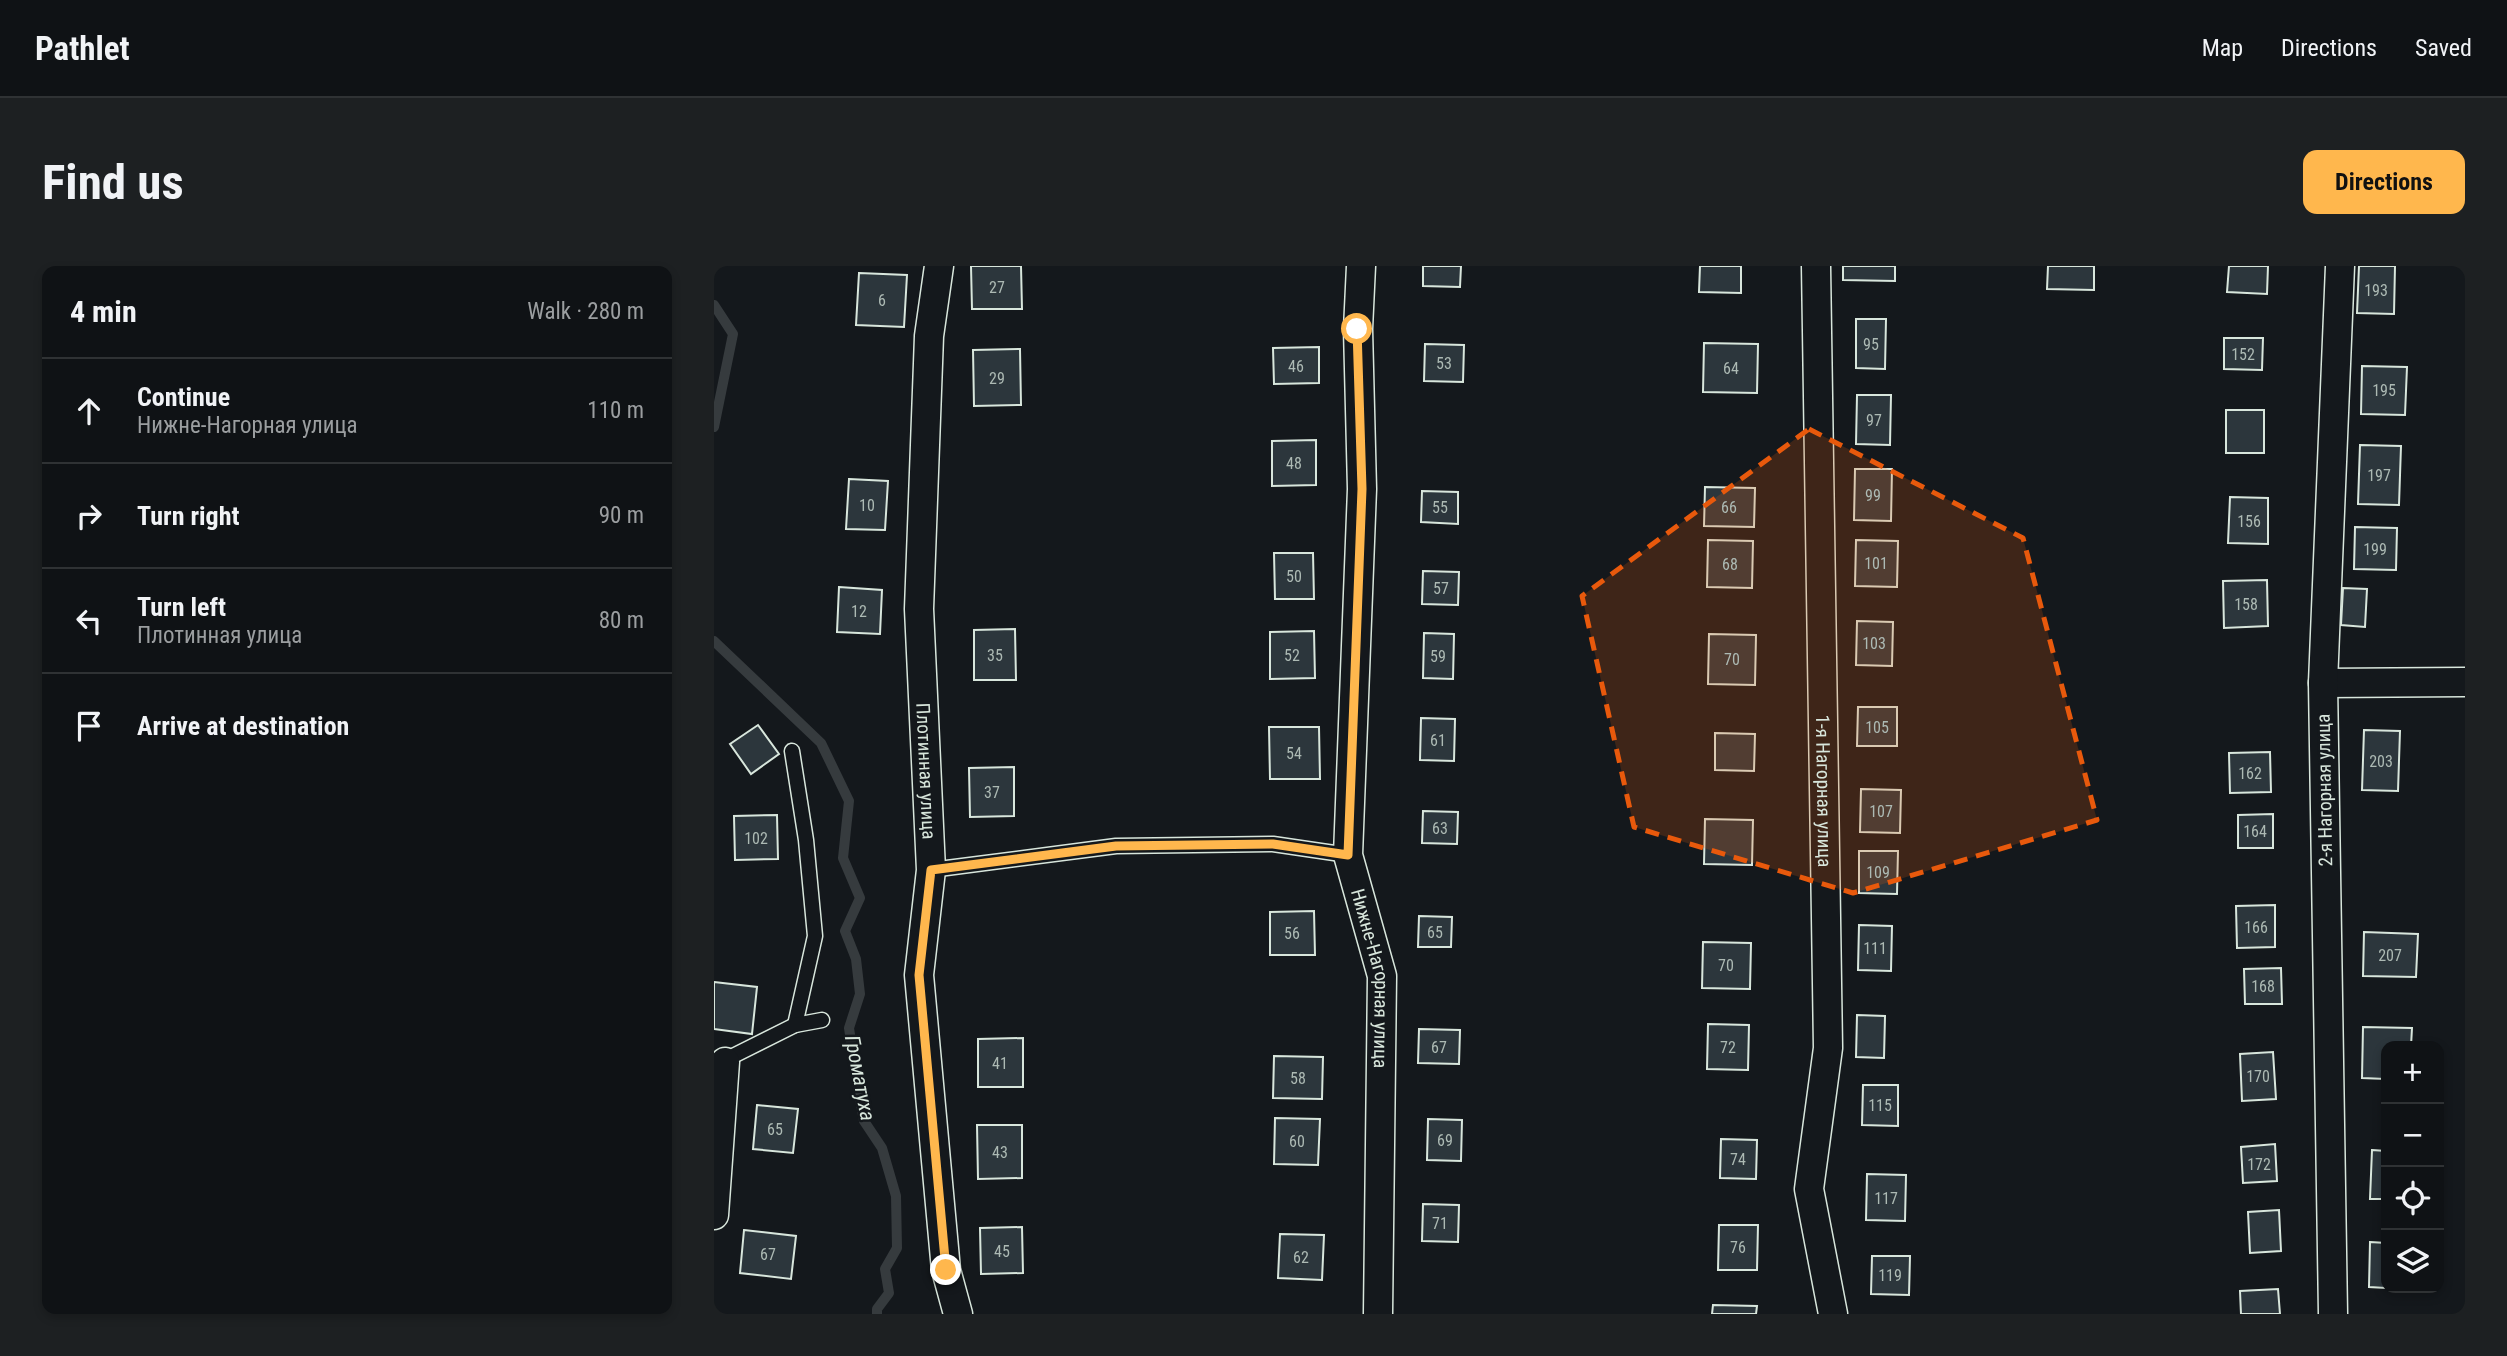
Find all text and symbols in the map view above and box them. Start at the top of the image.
text: Pathlet [35,29,130,68]
text: Map [2202,34,2243,62]
text: Directions [2281,34,2377,62]
text: Saved [2415,34,2472,62]
button: Directions [2303,150,2465,214]
text: Find us [42,154,184,211]
house number: 27 [989,278,1005,297]
house number: 193 [2364,281,2388,300]
house number: 6 [878,291,886,310]
text: 4 min [70,294,137,329]
text: Walk · 280 m [527,298,644,325]
route start [1341,313,1372,344]
house number: 95 [1863,335,1879,354]
house number: 152 [2231,345,2255,364]
house number: 53 [1436,354,1452,373]
house number: 46 [1288,357,1304,376]
house number: 64 [1723,359,1739,378]
house number: 29 [989,369,1005,388]
house number: 195 [2372,381,2396,400]
text: Continue [137,382,230,412]
icon: ahead [70,392,108,430]
text: 110 m [587,397,644,424]
house number: 97 [1866,411,1882,430]
text: Нижне-Нагорная улица [137,412,358,439]
house number: 48 [1286,454,1302,473]
house number: 197 [2367,466,2391,485]
house number: 99 [1865,486,1881,505]
house number: 10 [859,496,875,515]
icon: right [70,497,108,535]
house number: 55 [1432,498,1448,517]
house number: 66 [1721,498,1737,517]
text: Turn right [137,501,239,531]
text: 90 m [599,502,644,529]
house number: 156 [2237,512,2261,531]
house number: 199 [2363,540,2387,559]
house number: 101 [1864,554,1888,573]
house number: 68 [1722,555,1738,574]
house number: 50 [1286,567,1302,586]
house number: 57 [1433,579,1449,598]
text: Turn left [137,592,226,622]
house number: 158 [2234,595,2258,614]
icon: left [70,602,108,640]
house number: 12 [851,602,867,621]
text: 80 m [599,607,644,634]
text: Плотинная улица [137,622,302,649]
house number: 103 [1862,634,1886,653]
house number: 35 [987,646,1003,665]
house number: 52 [1284,646,1300,665]
house number: 59 [1430,647,1446,666]
house number: 70 [1724,650,1740,669]
street label: Плотинная улица [911,702,941,840]
icon: arrive [70,707,108,745]
text: Arrive at destination [137,711,349,741]
street label: 1-я Нагорная улица [1811,714,1836,867]
street label: 2-я Нагорная улица [2312,714,2337,866]
house number: 105 [1865,718,1889,737]
house number: 61 [1430,731,1446,750]
house number: 54 [1286,744,1302,763]
house number: 203 [2369,752,2393,771]
house number: 162 [2238,764,2262,783]
house number: 37 [984,783,1000,802]
house number: 107 [1869,802,1893,821]
house number: 63 [1432,819,1448,838]
house number: 164 [2243,822,2267,841]
house number: 102 [744,829,768,848]
house number: 109 [1866,863,1890,882]
street label: Нижне-Нагорная улица [1346,886,1394,1068]
house number: 166 [2244,918,2268,937]
house number: 65 [1427,923,1443,942]
house number: 56 [1284,924,1300,943]
house number: 111 [1863,939,1887,958]
house number: 207 [2378,946,2402,965]
house number: 70 [1718,956,1734,975]
house number: 168 [2251,977,2275,996]
water label: Громатуха [840,1033,880,1123]
house number: 67 [1431,1038,1447,1057]
house number: 72 [1720,1038,1736,1057]
map controls [2381,1041,2444,1293]
button: + [2381,1041,2444,1104]
house number: 41 [992,1054,1008,1073]
house number: 170 [2246,1067,2270,1086]
house number: 58 [1290,1069,1306,1088]
house number: 115 [1868,1096,1892,1115]
button: − [2381,1104,2444,1167]
house number: 65 [767,1120,783,1139]
house number: 69 [1437,1131,1453,1150]
house number: 60 [1289,1132,1305,1151]
house number: 43 [992,1143,1008,1162]
house number: 74 [1730,1150,1746,1169]
house number: 172 [2247,1155,2271,1174]
button: locate [2381,1167,2444,1230]
house number: 117 [1874,1189,1898,1208]
house number: 71 [1432,1214,1448,1233]
button: layers [2381,1230,2444,1293]
house number: 76 [1730,1238,1746,1257]
house number: 45 [994,1242,1010,1261]
house number: 67 [760,1245,776,1264]
house number: 62 [1293,1248,1309,1267]
route end [930,1254,961,1285]
house number: 119 [1878,1266,1902,1285]

